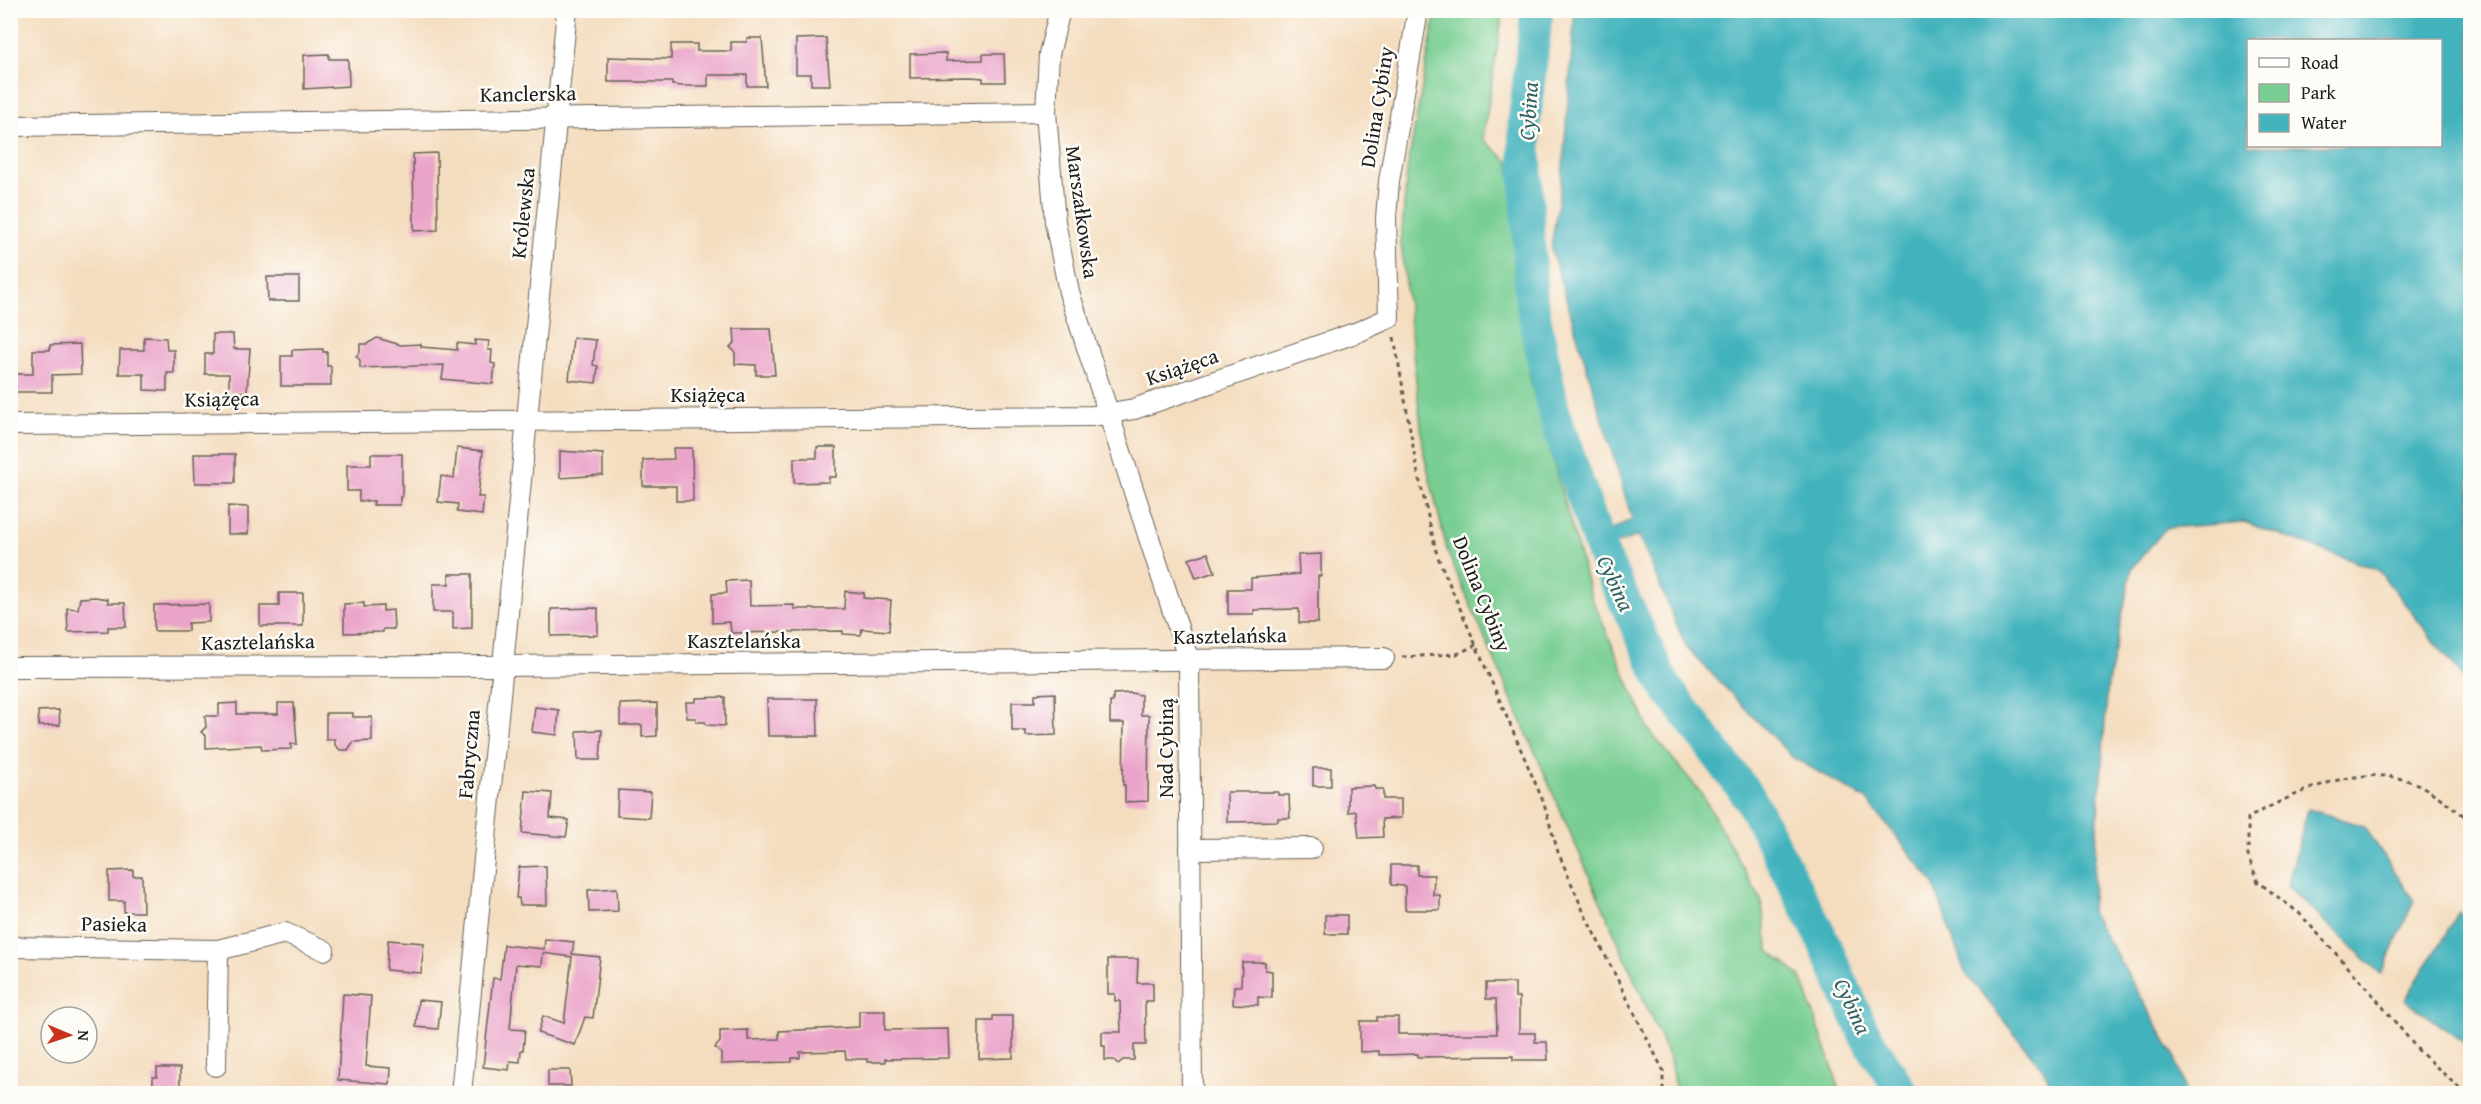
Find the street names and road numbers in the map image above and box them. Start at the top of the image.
street label: Dolina Cybiny [1352,43,1401,170]
street label: Kanclerska [479,77,577,110]
street label: Marszałkowska [1058,143,1107,280]
street label: Królewska [502,166,543,260]
street label: Książęca [1141,340,1222,393]
street label: Książęca [671,379,746,410]
street label: Książęca [184,382,260,415]
street label: Dolina Cybiny [1445,531,1520,657]
street label: Kasztelańska [1173,619,1287,652]
street label: Kasztelańska [201,625,315,658]
street label: Kasztelańska [687,625,801,656]
street label: Nad Cybiną [1150,698,1181,798]
street label: Fabryczna [449,708,488,800]
street label: Pasieka [81,907,147,940]

